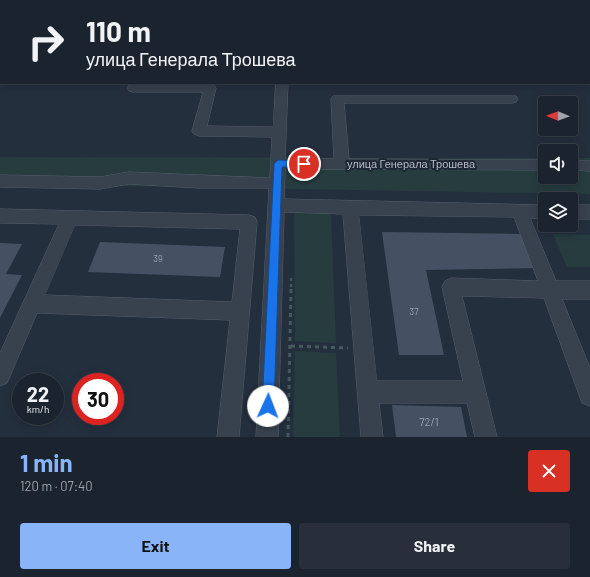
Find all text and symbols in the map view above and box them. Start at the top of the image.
text: 110 m [86,14,151,48]
icon: right [20,16,72,68]
text: улица Генерала Трошева [86,48,296,70]
north arrow [538,96,578,136]
map controls [538,96,578,232]
button: sound [538,144,578,184]
pin [287,147,321,181]
icon: arrive [293,153,315,175]
street label: улица Генерала Трошева [347,157,476,170]
button: layers [538,192,578,232]
house number: 39 [153,253,163,264]
house number: 37 [410,306,419,317]
speed limit sign: 30 [72,373,124,425]
text: 22 [27,382,49,406]
position arrow [247,385,289,427]
text: km/h [27,403,49,415]
house number: 72/1 [419,415,439,428]
text: 1 min [20,448,73,477]
button: close [528,450,570,492]
text: 120 m · 07:40 [20,478,93,494]
button: Exit [20,523,291,569]
button: Share [299,523,570,569]

